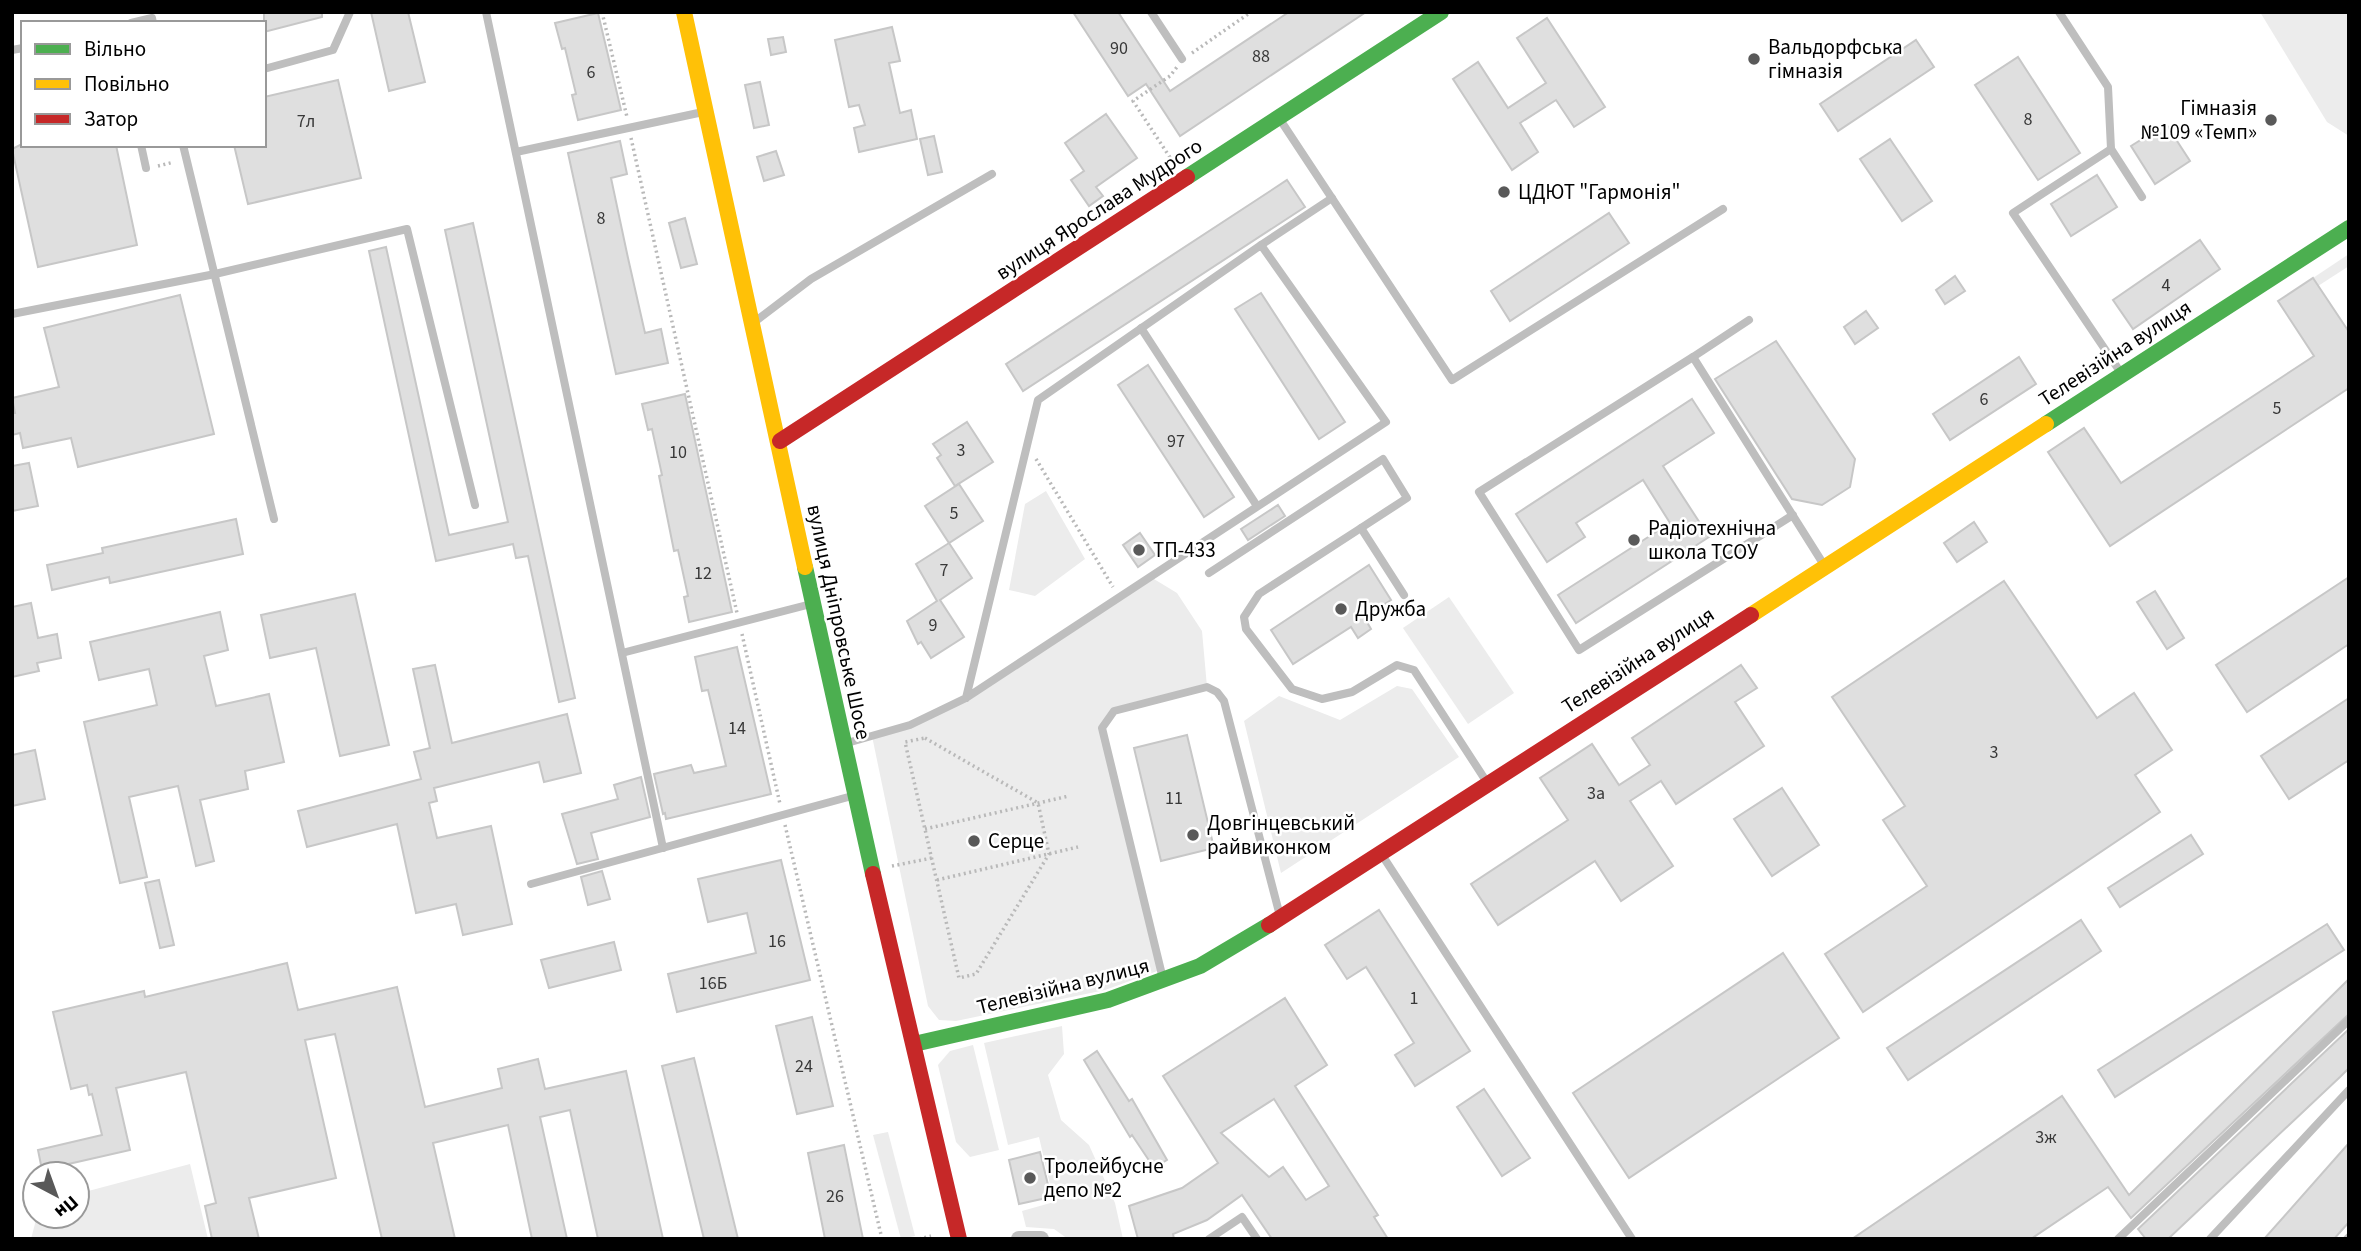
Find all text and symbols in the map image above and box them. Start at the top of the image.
legend [21,21,266,147]
place label: Вальдорфська гімназія [1768,32,1903,86]
text: Вільно [84,34,146,64]
house number: 90 [1110,36,1128,61]
house number: 88 [1252,44,1270,69]
marker: Вальдорфська гімназія [1746,51,1762,67]
house number: 6 [587,60,596,85]
text: Повільно [84,69,169,99]
place label: Гімназія №109 «Темп» [2140,93,2257,147]
text: Затор [84,104,138,134]
house number: 8 [2024,107,2033,132]
house number: 7л [297,109,315,134]
marker: Гімназія №109 «Темп» [2263,112,2279,128]
street label: вулиця Ярослава Мудрого [990,131,1208,287]
place label: ЦДЮТ "Гармонія" [1518,177,1680,207]
marker: ЦДЮТ "Гармонія" [1496,184,1512,200]
house number: 8 [597,206,606,231]
house number: 4 [2162,273,2171,298]
street label: Телевізійна вулиця [2033,292,2197,414]
house number: 6 [1980,387,1989,412]
house number: 5 [2273,396,2282,421]
house number: 97 [1167,429,1185,454]
house number: 3 [957,438,966,463]
house number: 10 [669,440,687,465]
house number: 5 [950,501,959,526]
street label: вулиця Дніпровське Шосе [799,502,879,742]
place label: Радіотехнічна школа ТСОУ [1648,513,1776,567]
marker: Радіотехнічна школа ТСОУ [1626,532,1642,548]
place label: ТП-433 [1153,535,1216,565]
marker: ТП-433 [1131,542,1147,558]
house number: 7 [940,558,949,583]
house number: 12 [694,561,712,586]
place label: Дружба [1355,594,1426,624]
street label: Телевізійна вулиця [1556,599,1720,721]
marker: Дружба [1333,601,1349,617]
house number: 9 [929,613,938,638]
house number: 14 [728,716,746,741]
house number: 3 [1990,740,1999,765]
house number: 3а [1587,781,1605,806]
house number: 11 [1165,786,1183,811]
place label: Довгінцевський райвиконком [1207,808,1355,862]
place label: Серце [988,826,1044,856]
marker: Довгінцевський райвиконком [1185,827,1201,843]
marker: Серце [966,833,982,849]
house number: 16 [768,929,786,954]
street label: Телевізійна вулиця [974,950,1152,1022]
house number: 16Б [699,971,727,996]
house number: 1 [1410,986,1418,1011]
house number: 24 [795,1054,813,1079]
house number: 3ж [2035,1125,2057,1150]
place label: Тролейбусне депо №2 [1044,1151,1164,1205]
north arrow [21,1160,91,1230]
marker: Тролейбусне депо №2 [1022,1170,1038,1186]
house number: 26 [826,1184,844,1209]
text: Пн [48,1189,84,1225]

